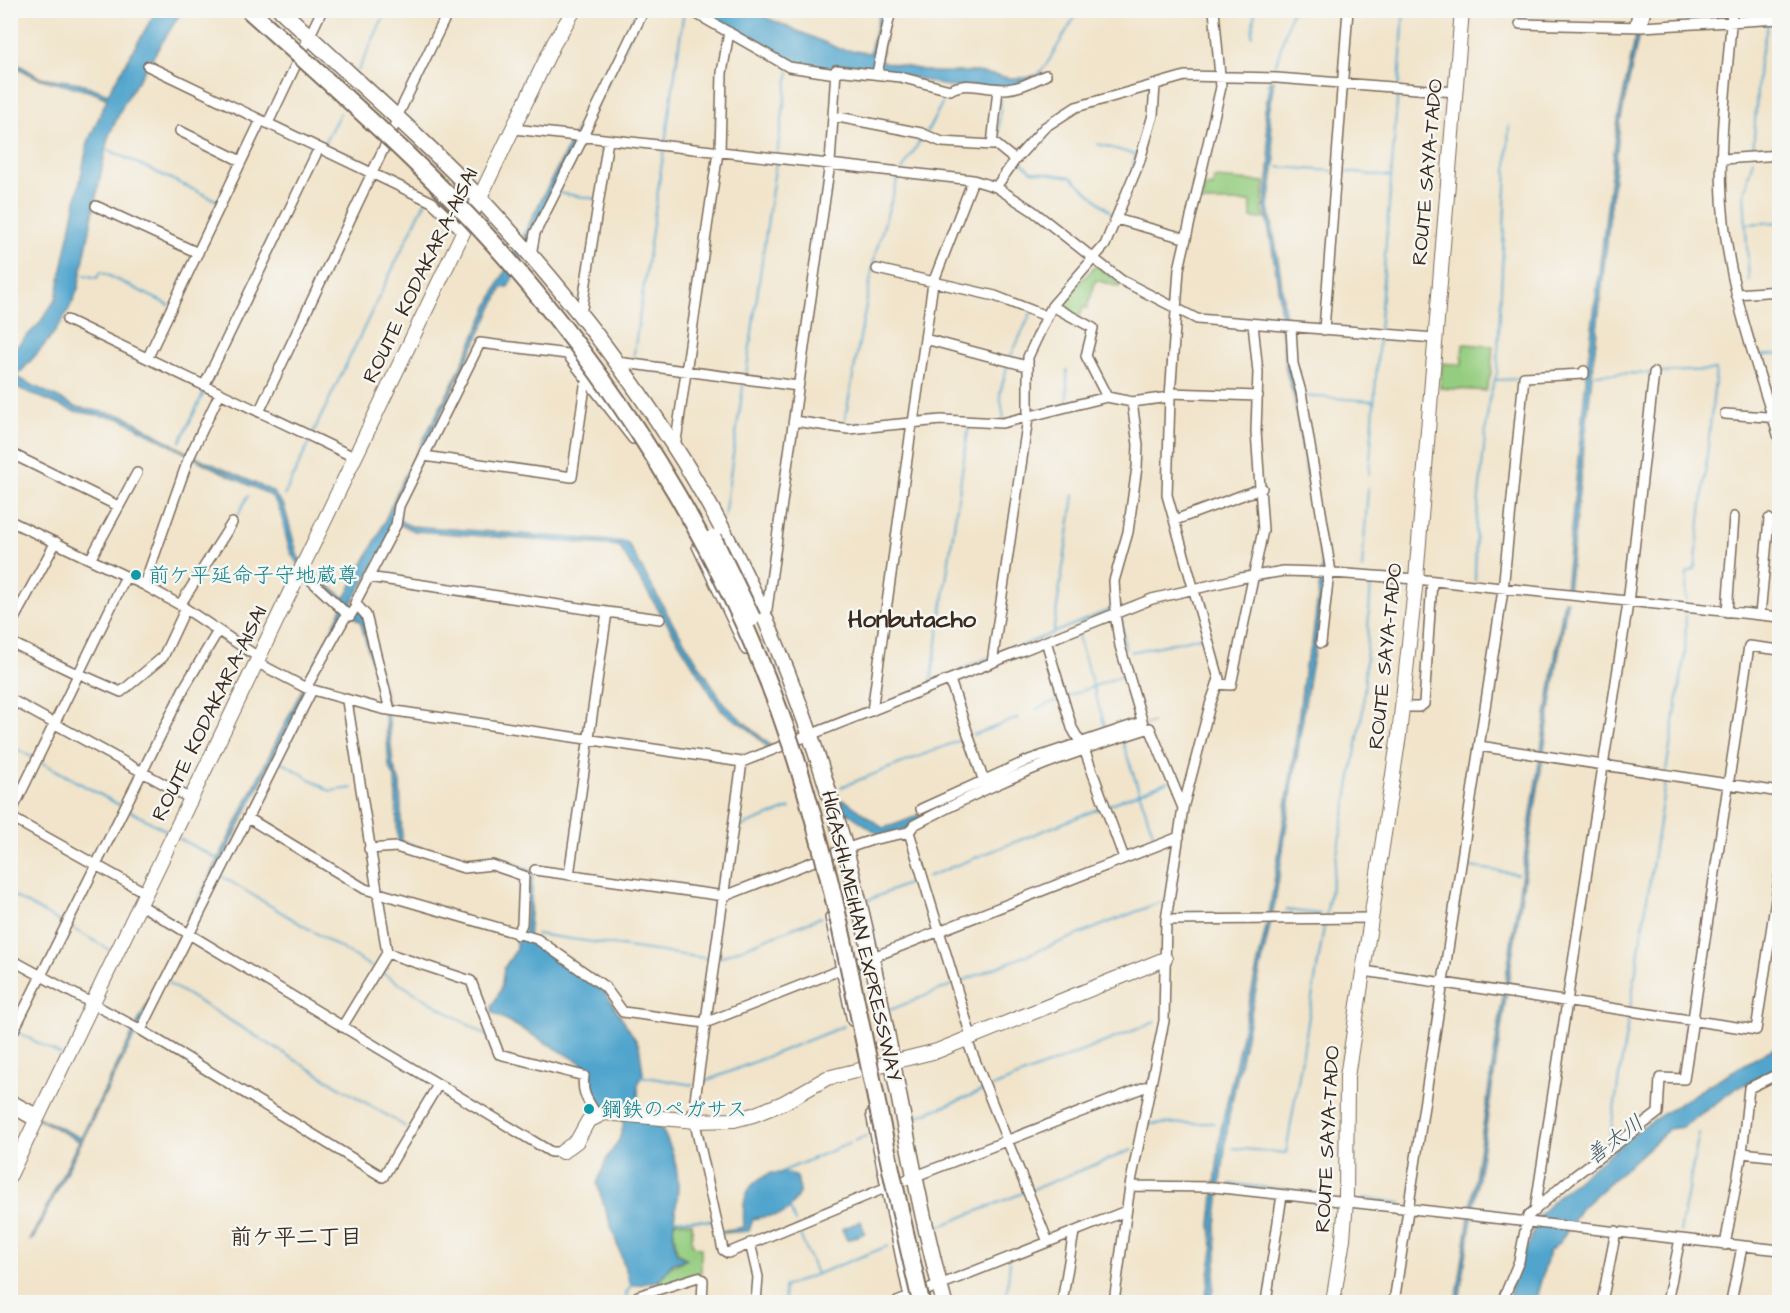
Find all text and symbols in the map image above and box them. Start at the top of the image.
street label: ROUTE SAYA-TADO [1405,78,1450,267]
street label: ROUTE KODAKARA-AISAI [356,163,485,388]
place label: 前ケ平延命子守地蔵尊 [148,561,358,590]
street label: ROUTE SAYA-TADO [1361,561,1410,751]
marker: 前ケ平延命子守地蔵尊 [129,568,143,582]
street label: ROUTE KODAKARA-AISAI [145,601,274,826]
district label: Honbutacho [848,603,977,637]
street label: HIGASHI-MEIHAN EXPRESSWAY [814,788,909,1084]
street label: ROUTE SAYA-TADO [1308,1045,1347,1233]
place label: 鋼鉄のペガサス [601,1095,747,1124]
marker: 鋼鉄のペガサス [582,1102,596,1116]
water label: 善太川 [1579,1108,1651,1172]
district label: 前ケ平二丁目 [230,1222,362,1253]

